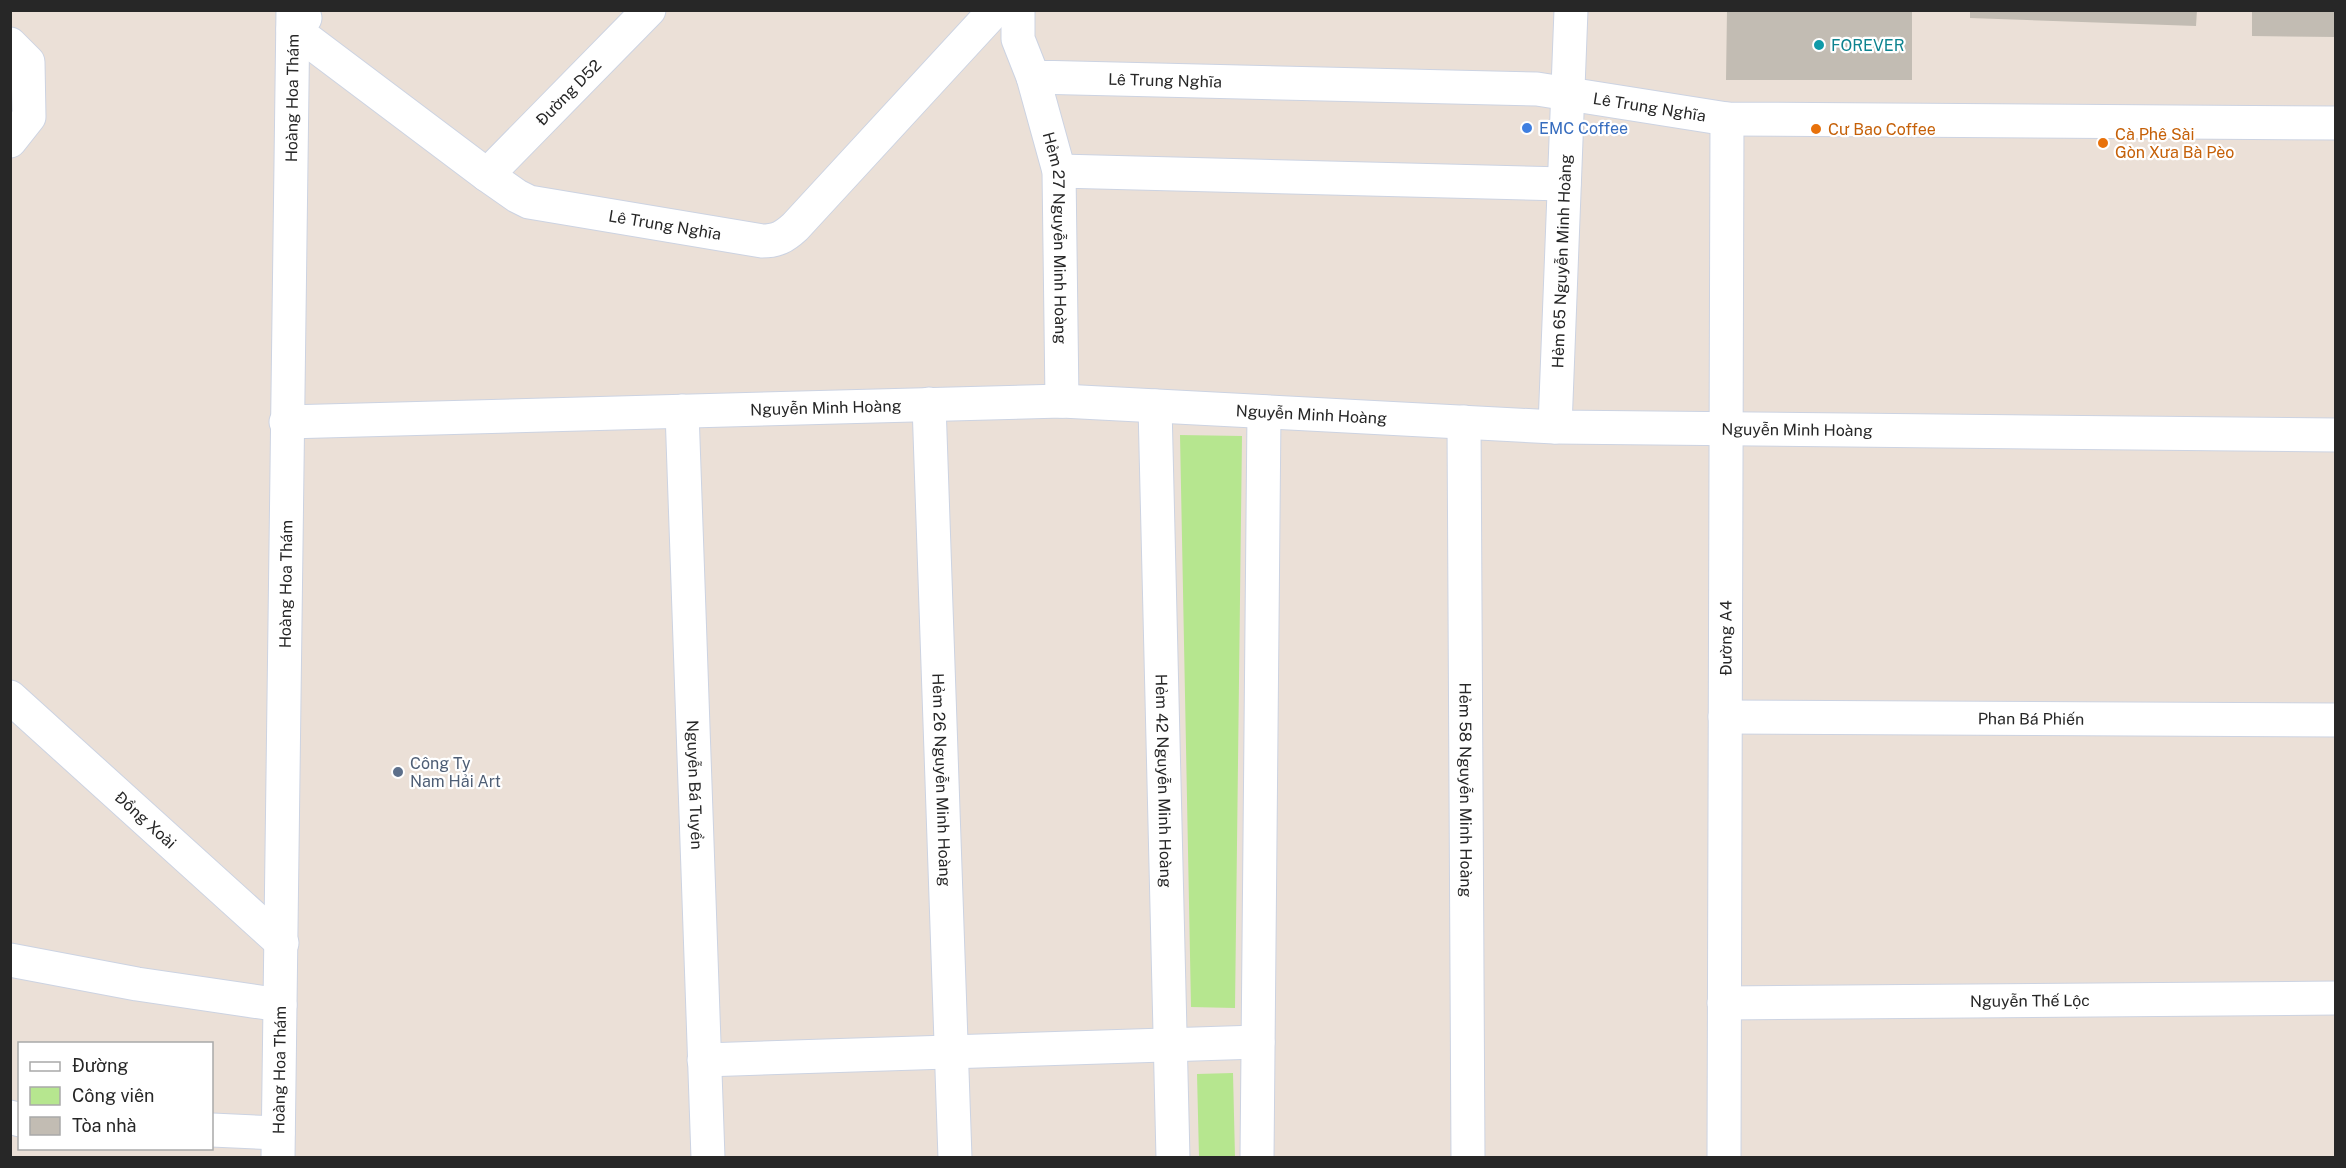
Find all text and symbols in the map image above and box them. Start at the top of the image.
street label: Hoàng Hoa Thám [282,34,303,162]
place label: FOREVER [1831,36,1905,55]
marker: FOREVER [1812,38,1826,52]
street label: Đường D52 [532,56,605,130]
street label: Lê Trung Nghĩa [1108,70,1222,92]
street label: Lê Trung Nghĩa [1592,89,1707,126]
place label: EMC Coffee [1539,119,1628,138]
place label: Cư Bao Coffee [1828,120,1936,139]
marker: EMC Coffee [1520,121,1534,135]
marker: Cư Bao Coffee [1809,122,1823,136]
place label: Cà Phê Sài Gòn Xưa Bà Pèo [2115,125,2234,162]
street label: Hẻm 27 Nguyễn Minh Hoàng [1039,130,1070,344]
marker: Cà Phê Sài Gòn Xưa Bà Pèo [2096,136,2110,150]
street label: Hẻm 65 Nguyễn Minh Hoàng [1548,154,1575,369]
street label: Lê Trung Nghĩa [607,206,723,244]
street label: Nguyễn Minh Hoàng [750,396,902,419]
street label: Nguyễn Minh Hoàng [1235,401,1387,428]
street label: Nguyễn Minh Hoàng [1721,420,1873,440]
street label: Hoàng Hoa Thám [276,520,296,648]
street label: Đường A4 [1716,600,1736,676]
street label: Hẻm 26 Nguyễn Minh Hoàng [928,673,955,887]
street label: Hẻm 42 Nguyễn Minh Hoàng [1151,674,1176,888]
street label: Hẻm 58 Nguyễn Minh Hoàng [1455,683,1476,898]
street label: Phan Bá Phiến [1978,709,2084,729]
street label: Nguyễn Bá Tuyển [683,720,706,850]
place label: Công Ty Nam Hải Art [410,754,501,791]
marker: Công Ty Nam Hải Art [391,765,405,779]
street label: Đồng Xoài [111,788,180,853]
street label: Nguyễn Thế Lộc [1970,991,2090,1011]
street label: Hoàng Hoa Thám [269,1006,290,1134]
legend [18,1042,213,1150]
text: Đường [72,1055,129,1076]
text: Công viên [72,1085,155,1106]
text: Tòa nhà [72,1115,137,1136]

